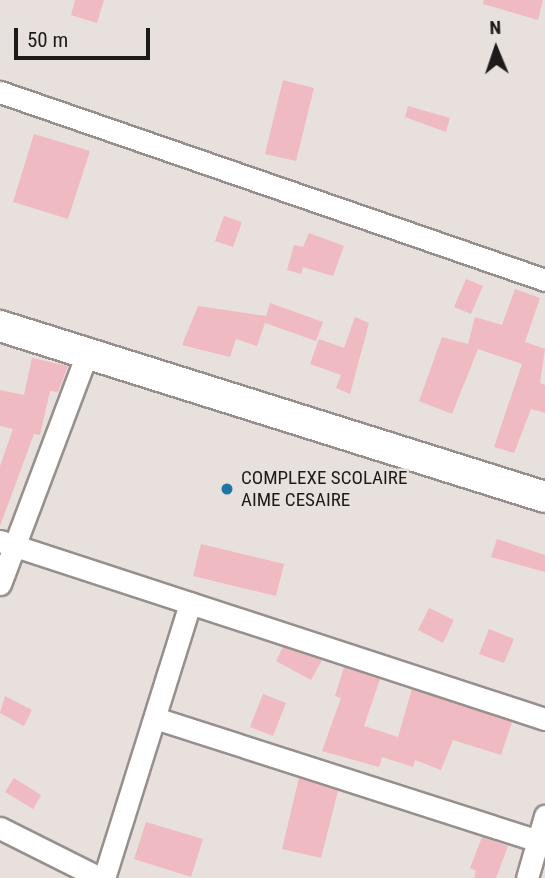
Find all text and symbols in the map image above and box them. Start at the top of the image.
scale bar [18,14,154,58]
north arrow [461,14,531,84]
text: N [489,16,501,39]
text: 50 m [27,28,68,52]
place label: COMPLEXE SCOLAIRE AIME CESAIRE [241,467,407,511]
marker: COMPLEXE SCOLAIRE AIME CESAIRE [219,481,235,497]

